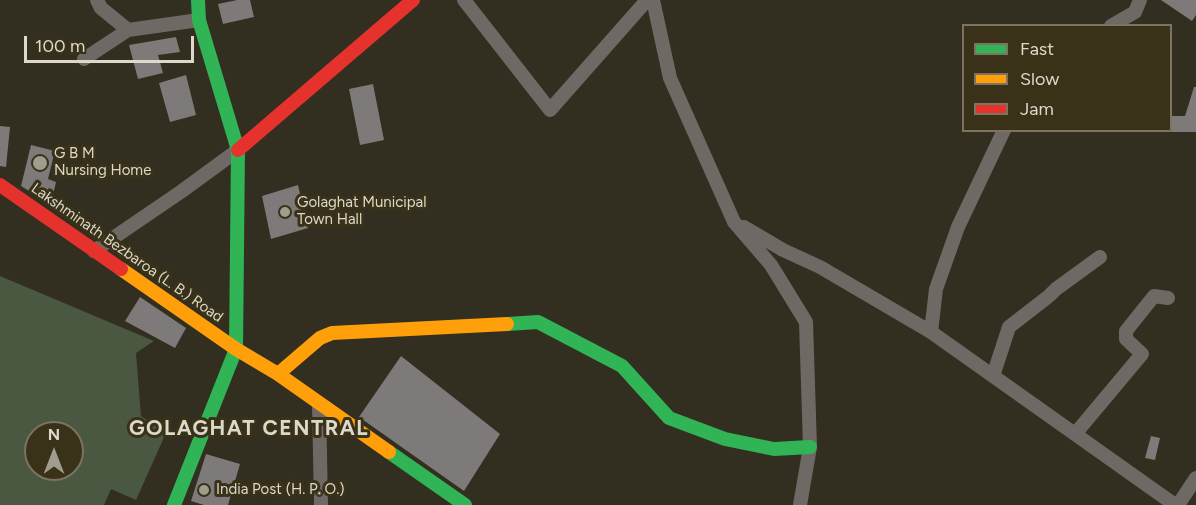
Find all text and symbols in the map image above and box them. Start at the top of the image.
scale bar [27,24,196,62]
legend [962,24,1172,132]
text: 100 m [35,35,85,57]
text: Fast [1020,38,1054,60]
text: Slow [1020,68,1059,90]
text: Jam [1020,98,1054,120]
place label: G B M Nursing Home [54,145,151,180]
marker: G B M Nursing Home [31,154,49,172]
street label: Lakshminath Bezbaroa (L. B.) Road [28,180,226,326]
place label: Golaghat Municipal Town Hall [297,194,427,229]
marker: Golaghat Municipal Town Hall [278,205,292,219]
district label: GOLAGHAT CENTRAL [129,416,369,442]
north arrow [24,421,84,481]
text: N [48,425,60,444]
place label: India Post (H. P. O.) [216,481,345,499]
marker: India Post (H. P. O.) [197,483,211,497]

